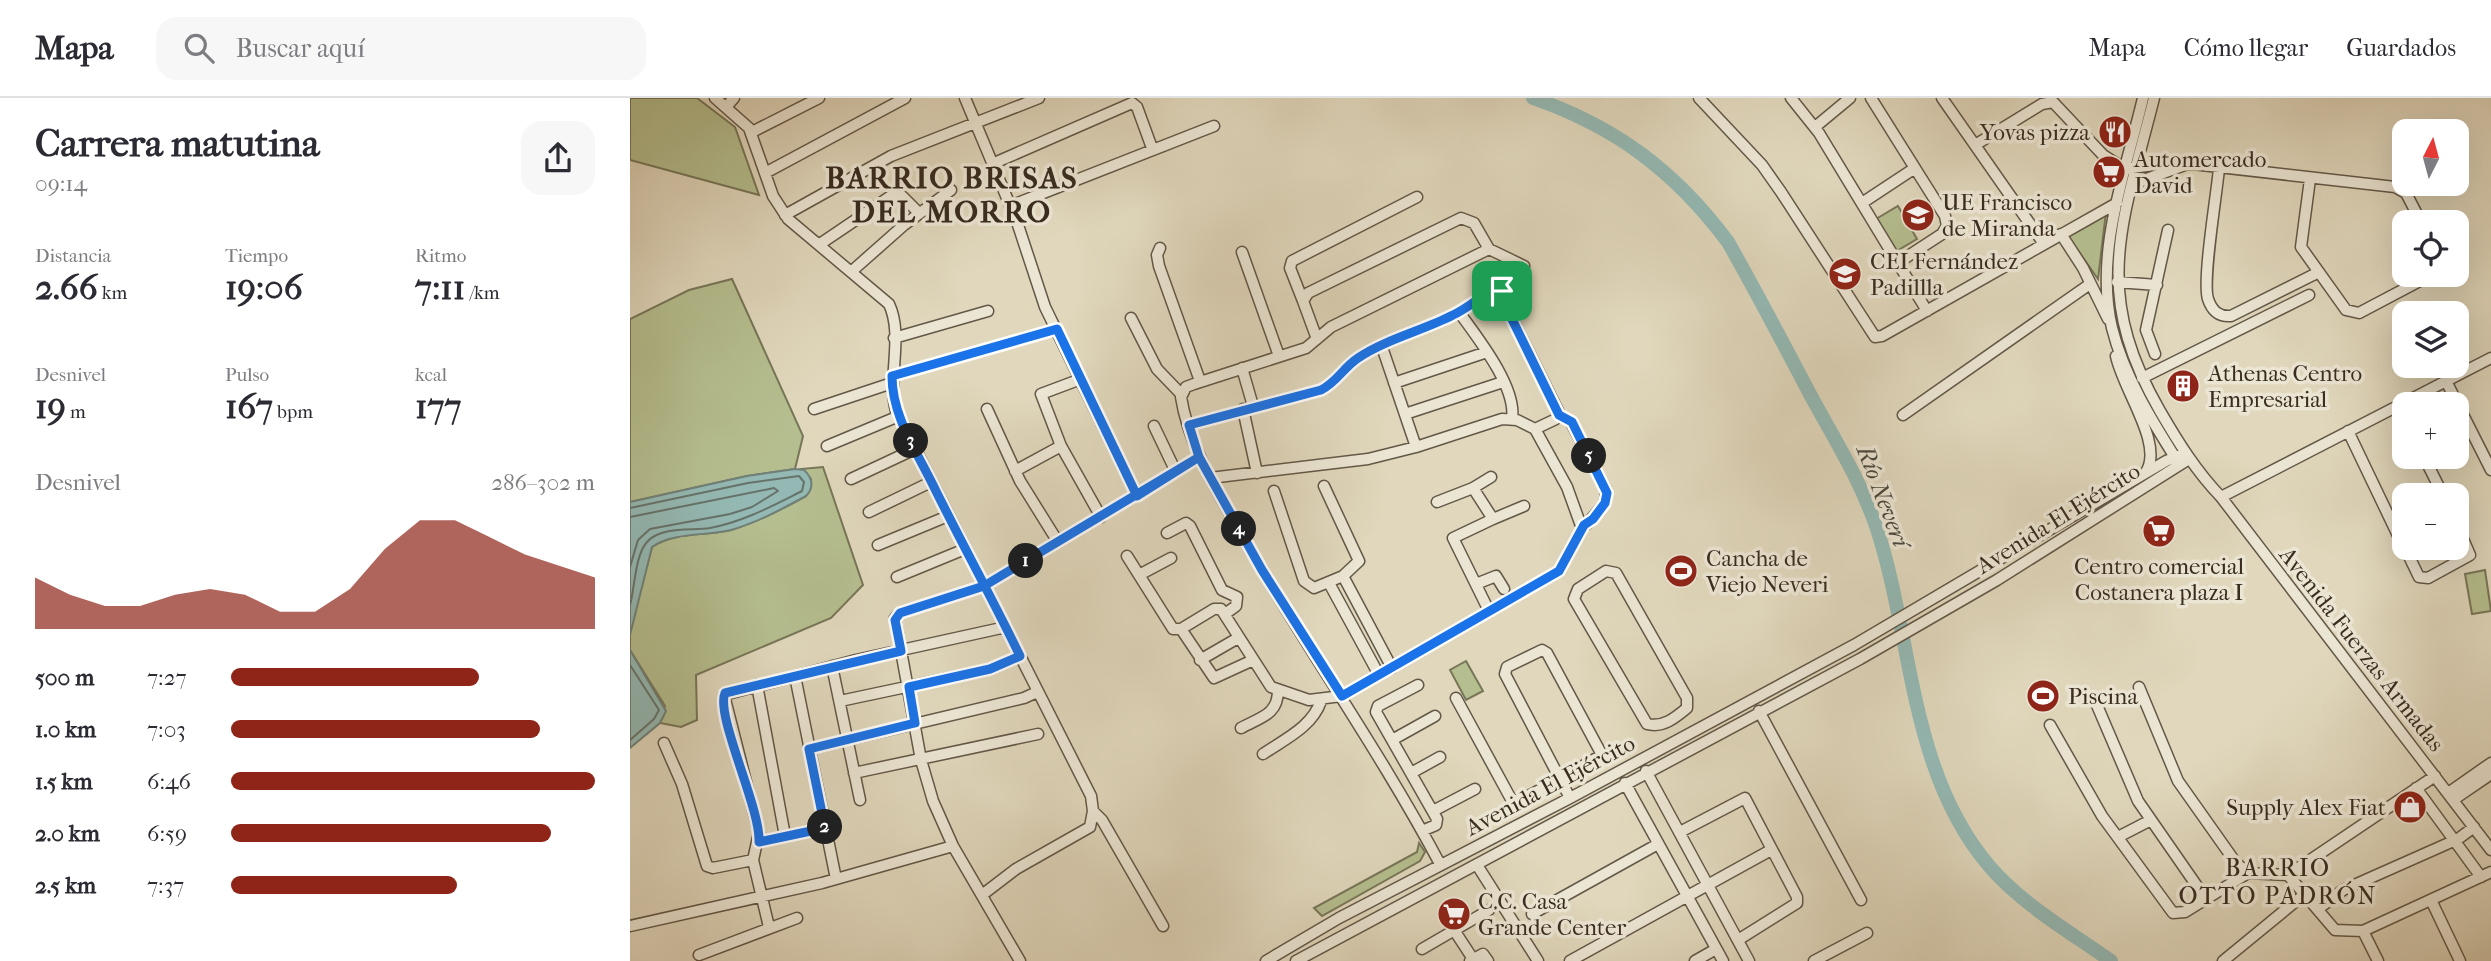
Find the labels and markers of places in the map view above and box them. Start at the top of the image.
restaurant icon: Yovas pizza [2096,113,2134,151]
place label: Yovas pizza [1979,119,2090,146]
place label: Automercado David [2133,146,2266,199]
supermarket icon: Automercado David [2090,153,2128,191]
place label: UE Francisco de Miranda [1942,189,2072,242]
school or university icon: UE Francisco de Miranda [1899,196,1937,234]
place label: CEI Fernández Padillla [1870,248,2018,301]
school or university icon: CEI Fernández Padillla [1826,255,1864,293]
pin [1472,261,1532,321]
place label: Athenas Centro Empresarial [2207,360,2362,413]
building icon: Athenas Centro Empresarial [2164,367,2202,405]
pin: 3 [894,424,928,458]
pin: 5 [1572,438,1606,474]
pin: 4 [1222,512,1256,546]
supermarket icon: Centro comercial Costanera plaza I [2140,512,2178,550]
pin: 1 [1008,544,1044,578]
place label: Cancha de Viejo Neveri [1705,545,1829,598]
sports icon: Cancha de Viejo Neveri [1662,552,1700,590]
place label: Centro comercial Costanera plaza I [2074,553,2245,606]
sports icon: Piscina [2024,677,2062,715]
place label: Piscina [2068,683,2138,710]
shop icon: Supply Alex Fiat [2391,788,2429,826]
place label: Supply Alex Fiat [2226,794,2386,821]
pin: 2 [808,810,842,844]
place label: C.C. Casa Grande Center [1478,888,1626,941]
supermarket icon: C.C. Casa Grande Center [1435,895,1473,933]

